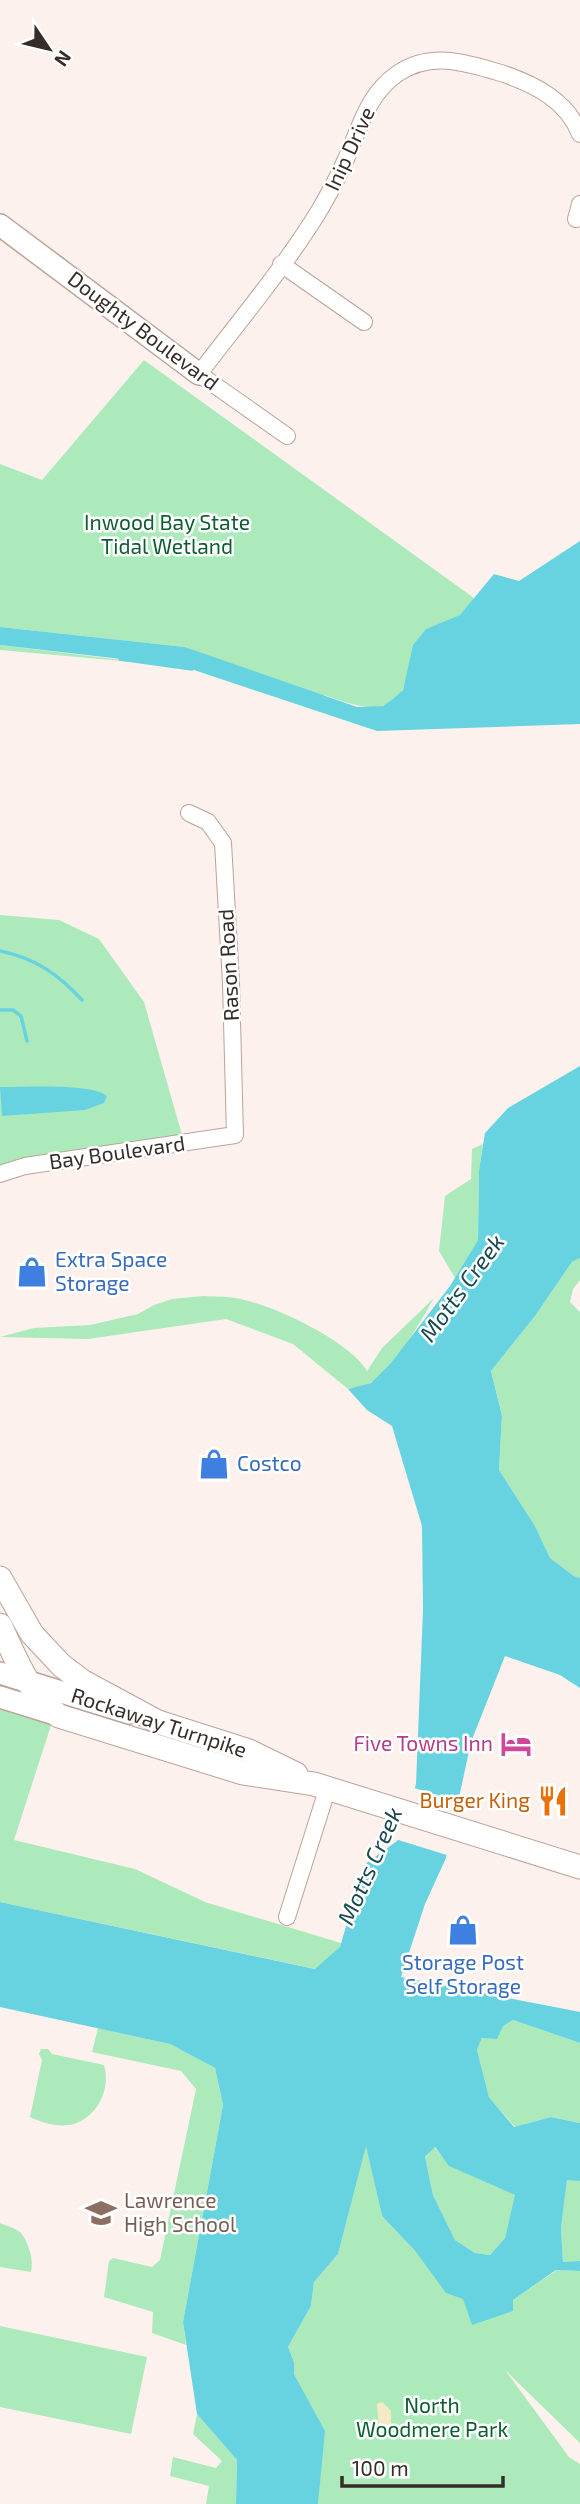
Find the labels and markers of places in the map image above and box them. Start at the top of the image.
place label: Extra Space Storage [55,1246,167,1295]
shop icon: Extra Space Storage [15,1255,49,1289]
shop icon: Costco [197,1447,231,1481]
place label: Costco [237,1450,302,1475]
hotel icon: Five Towns Inn [499,1727,533,1761]
place label: Five Towns Inn [354,1730,493,1755]
restaurant icon: Burger King [536,1784,570,1818]
place label: Burger King [420,1787,530,1812]
shop icon: Storage Post Self Storage [446,1913,480,1947]
place label: Storage Post Self Storage [402,1949,524,1998]
place label: Lawrence High School [124,2187,237,2236]
school or university icon: Lawrence High School [84,2196,118,2230]

